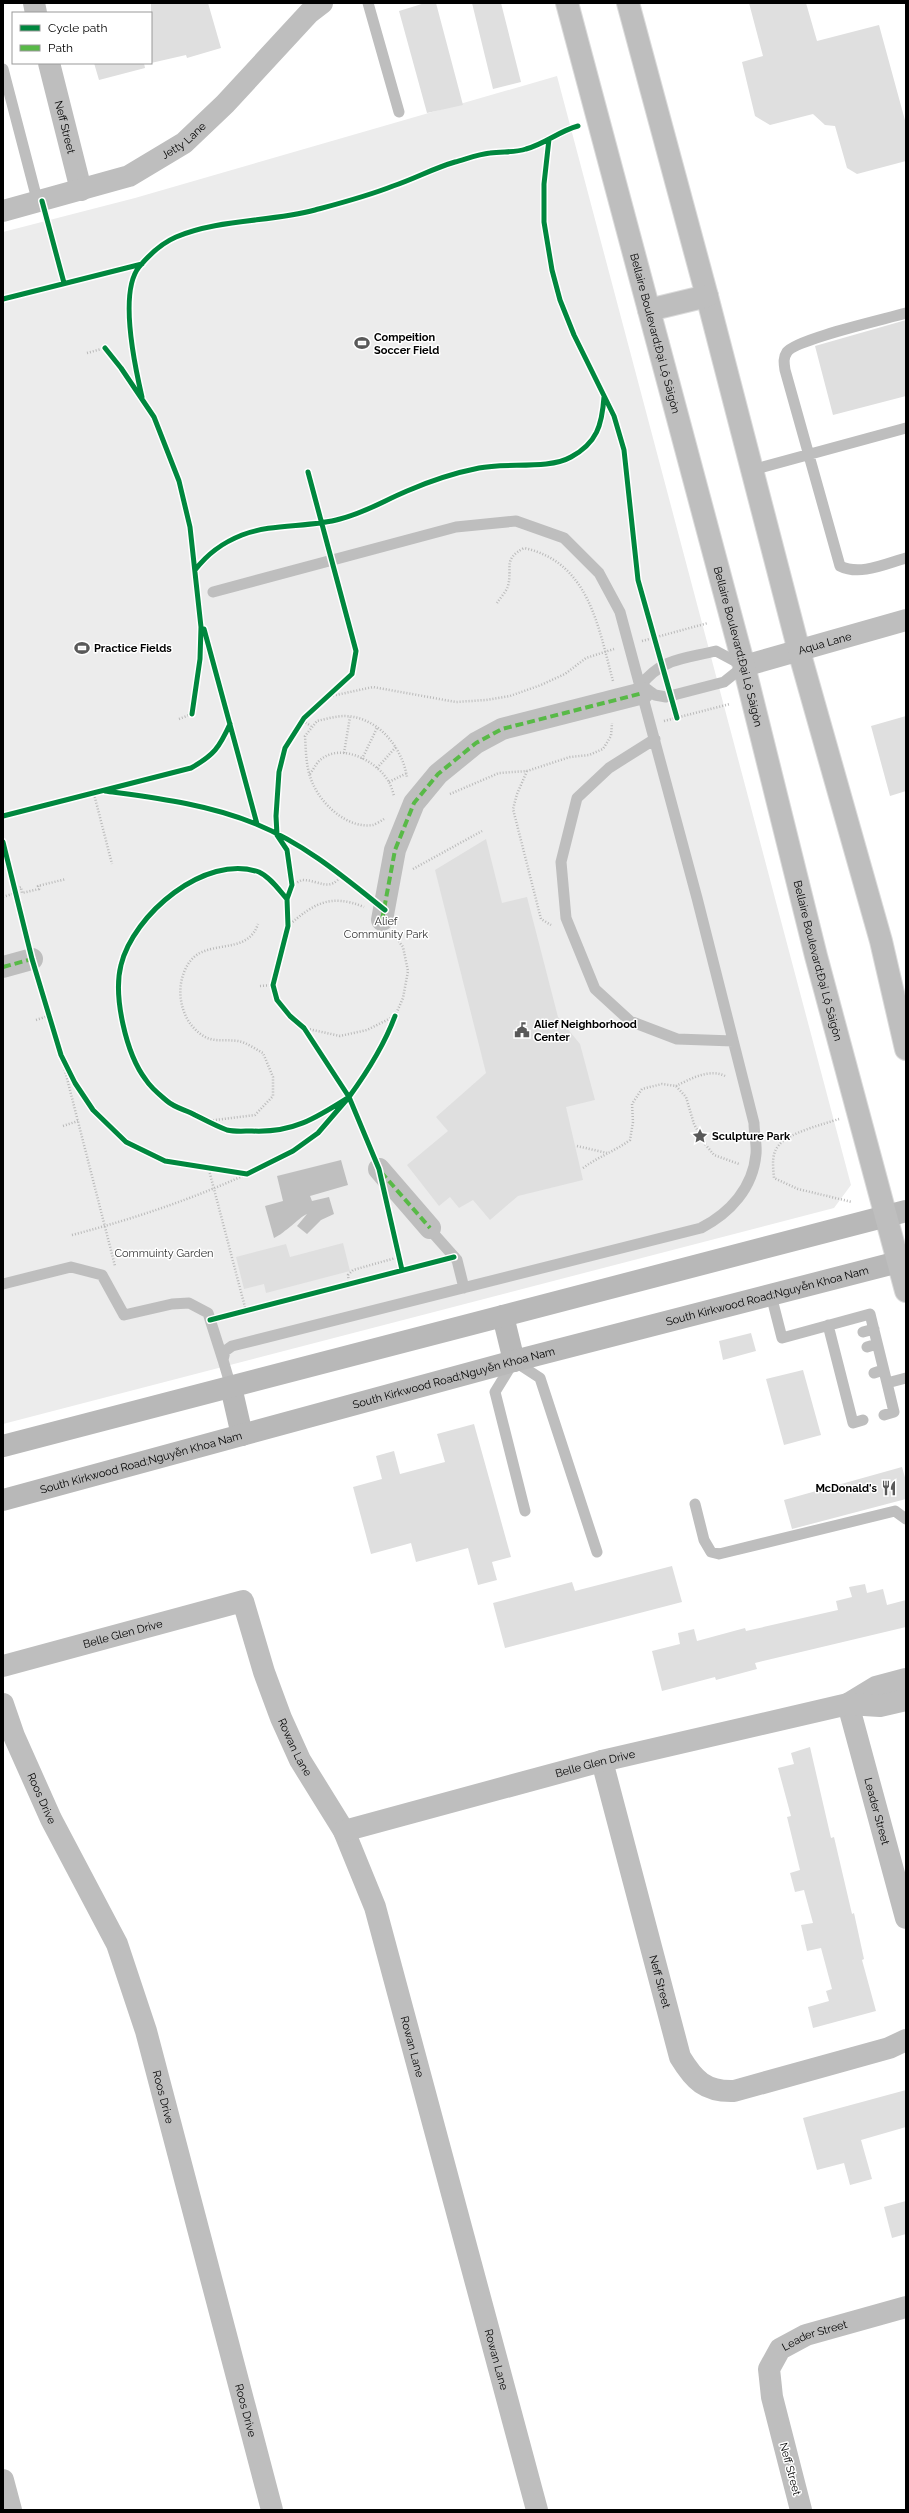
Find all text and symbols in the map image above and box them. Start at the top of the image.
legend [12,12,152,64]
text: Cycle path [48,21,107,35]
text: Path [48,41,73,55]
street label: Neff Street [52,99,78,155]
street label: Jetty Lane [159,119,209,162]
street label: Bellaire Boulevard;Đại Lộ Sàigòn [628,252,683,415]
place label: Compeition Soccer Field [374,331,439,357]
sports icon: Compeition Soccer Field [353,334,371,352]
street label: Bellaire Boulevard;Đại Lộ Sàigòn [711,565,765,728]
street label: Aqua Lane [797,629,853,657]
sports icon: Practice Fields [73,639,91,657]
place label: Practice Fields [94,642,172,655]
street label: Bellaire Boulevard;Đại Lộ Sàigòn [791,879,845,1042]
park label: Alief Community Park [344,915,428,941]
place label: Alief Neighborhood Center [534,1018,637,1044]
public building icon: Alief Neighborhood Center [513,1021,531,1039]
place icon: Sculpture Park [691,1127,709,1145]
place label: Sculpture Park [712,1130,791,1143]
park label: Commuinty Garden [114,1247,214,1260]
street label: South Kirkwood Road;Nguyễn Khoa Nam [664,1263,870,1328]
street label: South Kirkwood Road;Nguyễn Khoa Nam [351,1344,556,1411]
street label: South Kirkwood Road;Nguyễn Khoa Nam [38,1429,243,1496]
restaurant icon: McDonald's [880,1479,898,1497]
place label: McDonald's [815,1482,878,1495]
street label: Belle Glen Drive [81,1616,164,1651]
street label: Rowan Lane [275,1716,315,1779]
street label: Belle Glen Drive [554,1747,637,1780]
street label: Roos Drive [25,1771,59,1827]
street label: Leader Street [862,1776,892,1846]
street label: Neff Street [647,1954,673,2010]
street label: Rowan Lane [398,2015,427,2079]
street label: Roos Drive [150,2069,177,2126]
street label: Leader Street [779,2317,849,2353]
street label: Rowan Lane [482,2328,511,2392]
street label: Roos Drive [233,2382,259,2439]
street label: Neff Street [777,2441,803,2497]

